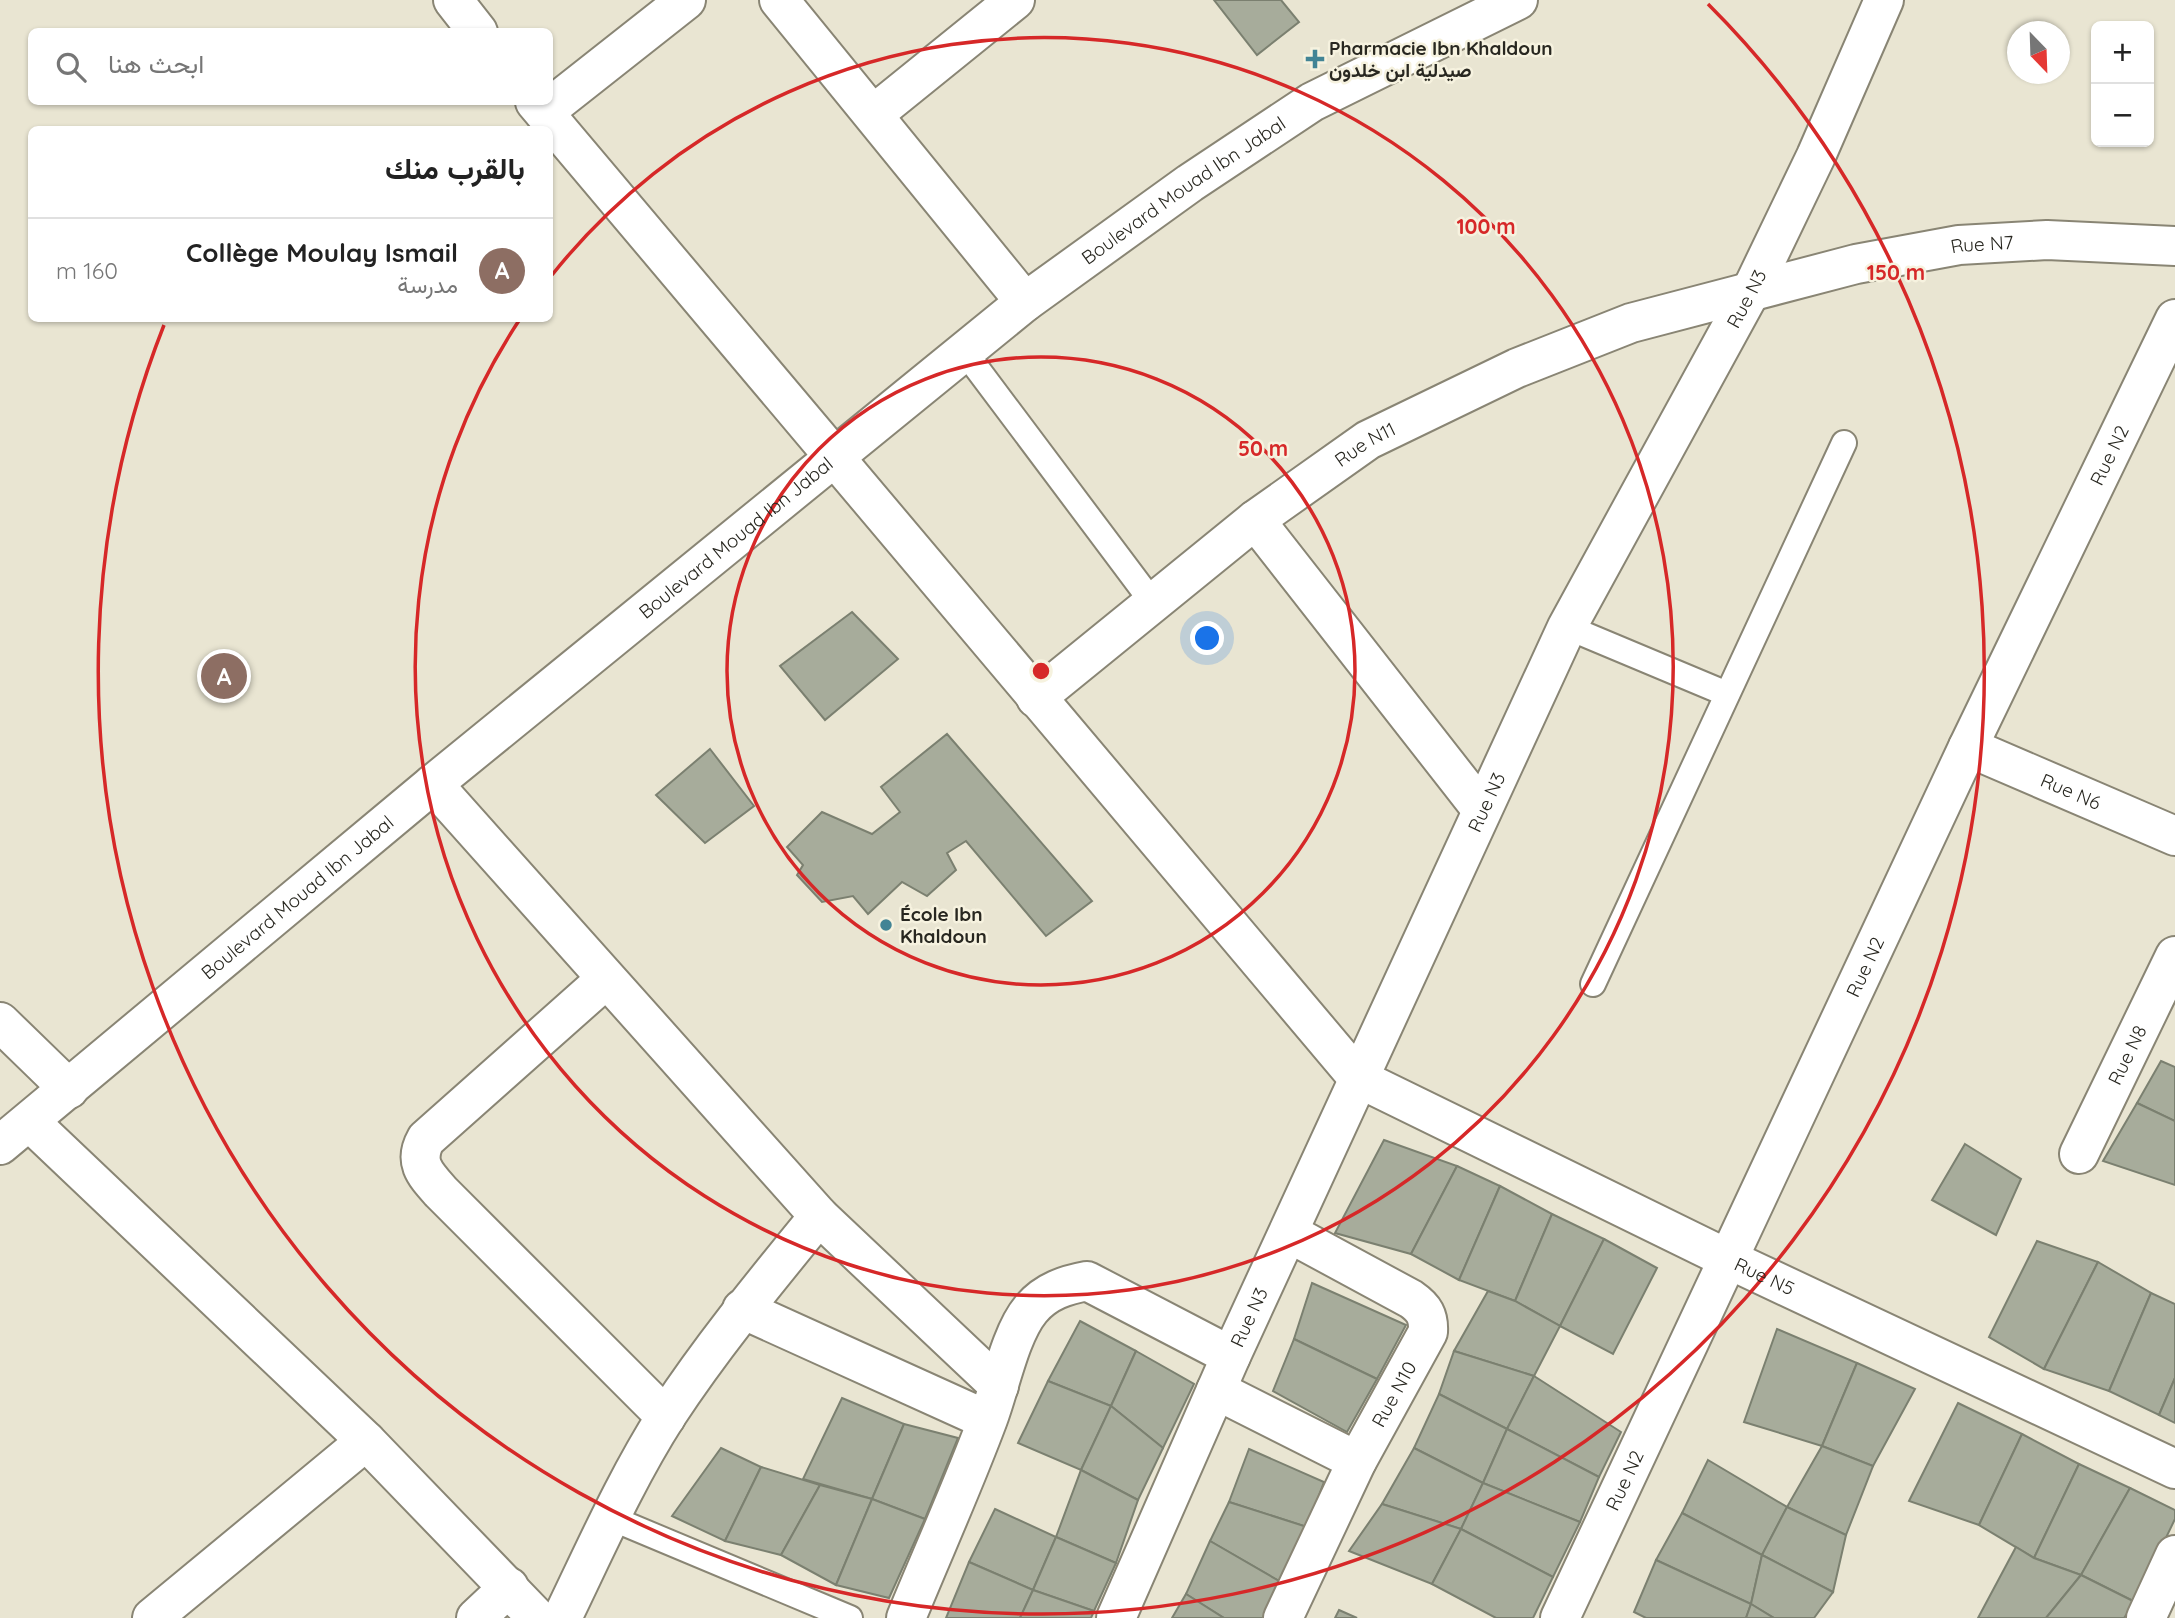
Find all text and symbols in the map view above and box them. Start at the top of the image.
north arrow [2007,21,2070,84]
map controls [2091,21,2154,147]
button: + [2091,21,2154,84]
search box [28,28,553,105]
place label: Pharmacie Ibn Khaldoun صيدلية ابن خلدون [1329,36,1553,83]
text: ابحث هنا [108,47,204,80]
icon: search [52,48,90,86]
marker: Pharmacie Ibn Khaldoun صيدلية ابن خلدون [1307,51,1323,67]
button: − [2091,84,2154,147]
street label: Boulevard Mouad Ibn Jabal [1077,111,1290,269]
text: بالقرب منك [385,149,525,187]
text: 100 m [1456,213,1516,239]
street label: Rue N7 [1948,230,2014,258]
text: Collège Moulay Ismail [186,236,458,269]
text: 160 m [56,256,118,285]
text: A [495,256,509,285]
text: 150 m [1867,259,1925,285]
street label: Rue N3 [1721,265,1772,332]
text: مدرسة [397,270,458,299]
street label: Rue N11 [1330,417,1399,472]
street label: Rue N2 [2084,421,2134,489]
text: 50 m [1238,435,1288,461]
street label: Boulevard Mouad Ibn Jabal [634,452,837,624]
your location [1190,621,1224,655]
pin: A [201,650,247,702]
centre of rings [1029,659,1053,683]
street label: Rue N3 [1462,768,1510,836]
street label: Rue N6 [2037,768,2105,815]
street label: Boulevard Mouad Ibn Jabal [196,810,398,984]
place label: École Ibn Khaldoun [900,902,987,948]
marker: École Ibn Khaldoun [878,917,894,933]
street label: Rue N2 [1841,933,1889,1001]
street label: Rue N8 [2102,1021,2152,1089]
street label: Rue N5 [1731,1252,1798,1301]
street label: Rue N3 [1225,1283,1273,1351]
street label: Rue N10 [1366,1357,1422,1431]
street label: Rue N2 [1600,1446,1649,1514]

